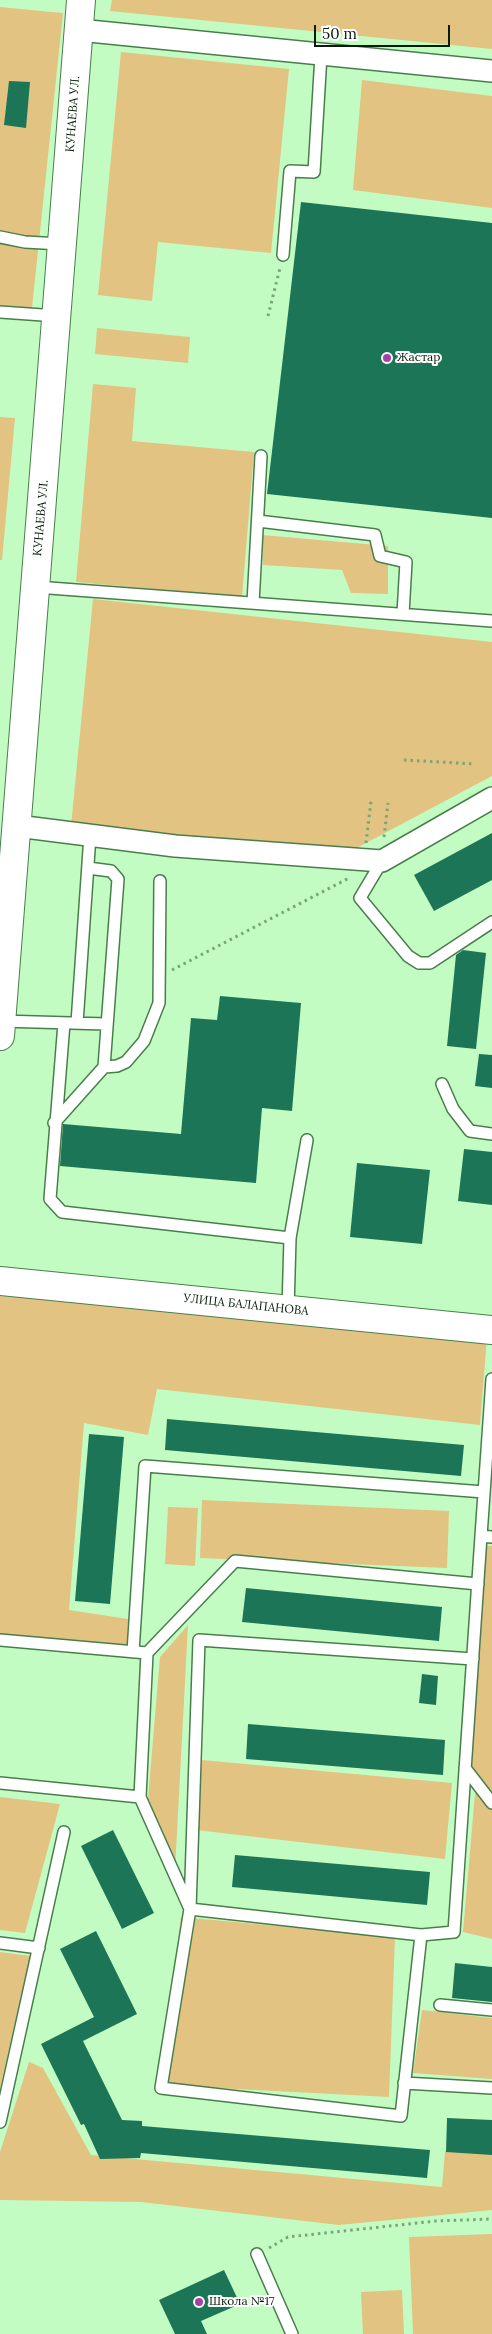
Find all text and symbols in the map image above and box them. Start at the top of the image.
scale bar [317,15,453,47]
text: 50 m [322,24,357,43]
street label: КУНАЕВА УЛ. [63,75,83,153]
place label: Жастар [397,351,440,365]
marker: Жастар [381,352,393,364]
street label: КУНАЕВА УЛ. [30,479,52,557]
street label: УЛИЦА БАЛАПАНОВА [183,1291,309,1319]
place label: Школа №17 [209,2295,275,2309]
marker: Школа №17 [193,2296,205,2308]

